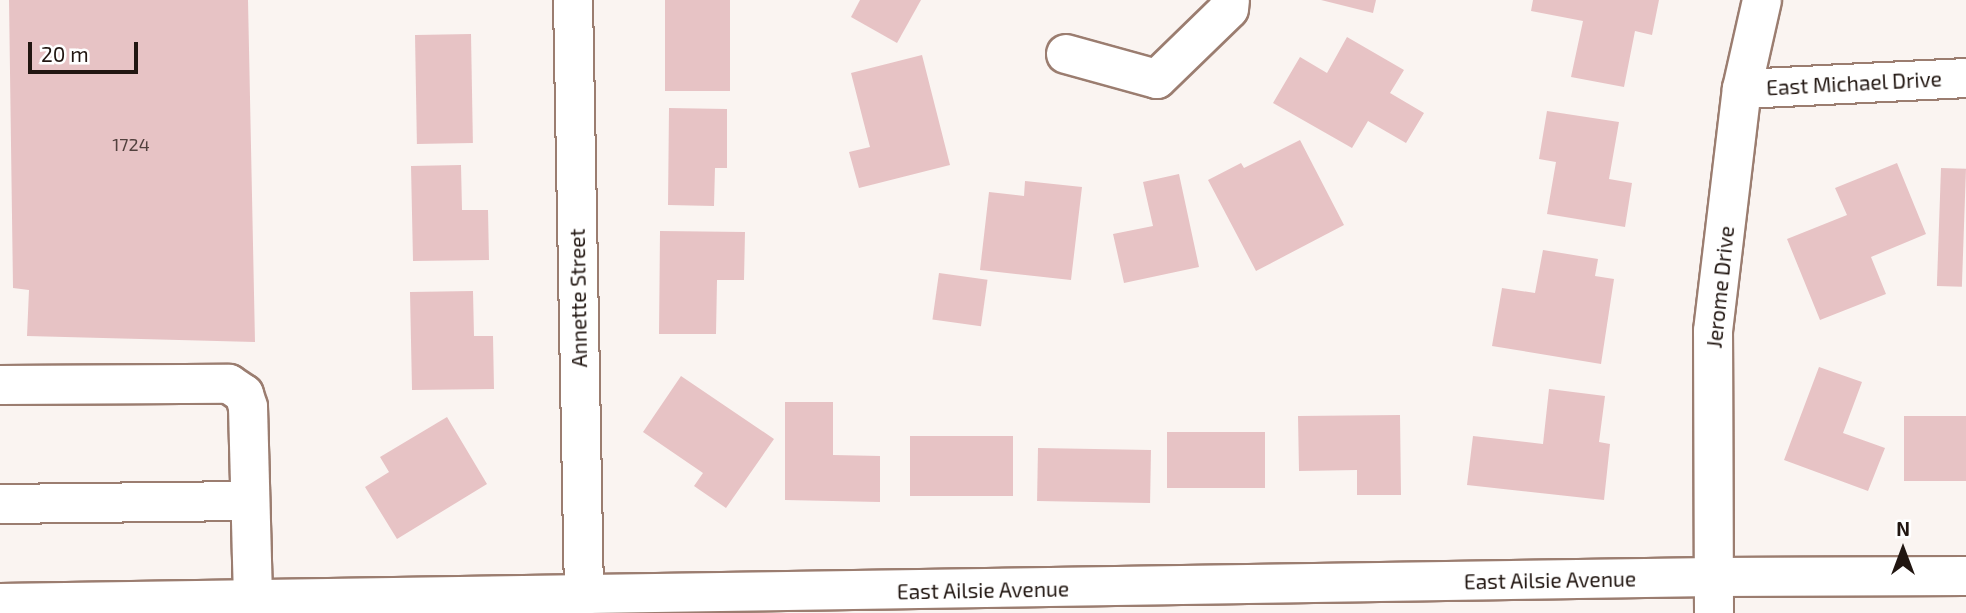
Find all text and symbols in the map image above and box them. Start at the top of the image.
scale bar [32,28,142,72]
text: 20 m [41,41,89,66]
street label: East Michael Drive [1765,66,1943,100]
house number: 1724 [112,133,150,155]
street label: Jerome Drive [1701,225,1739,349]
street label: Annette Street [564,228,592,368]
north arrow [1868,515,1938,585]
text: N [1896,517,1910,540]
street label: East Ailsie Avenue [1463,566,1637,594]
street label: East Ailsie Avenue [896,576,1070,604]

